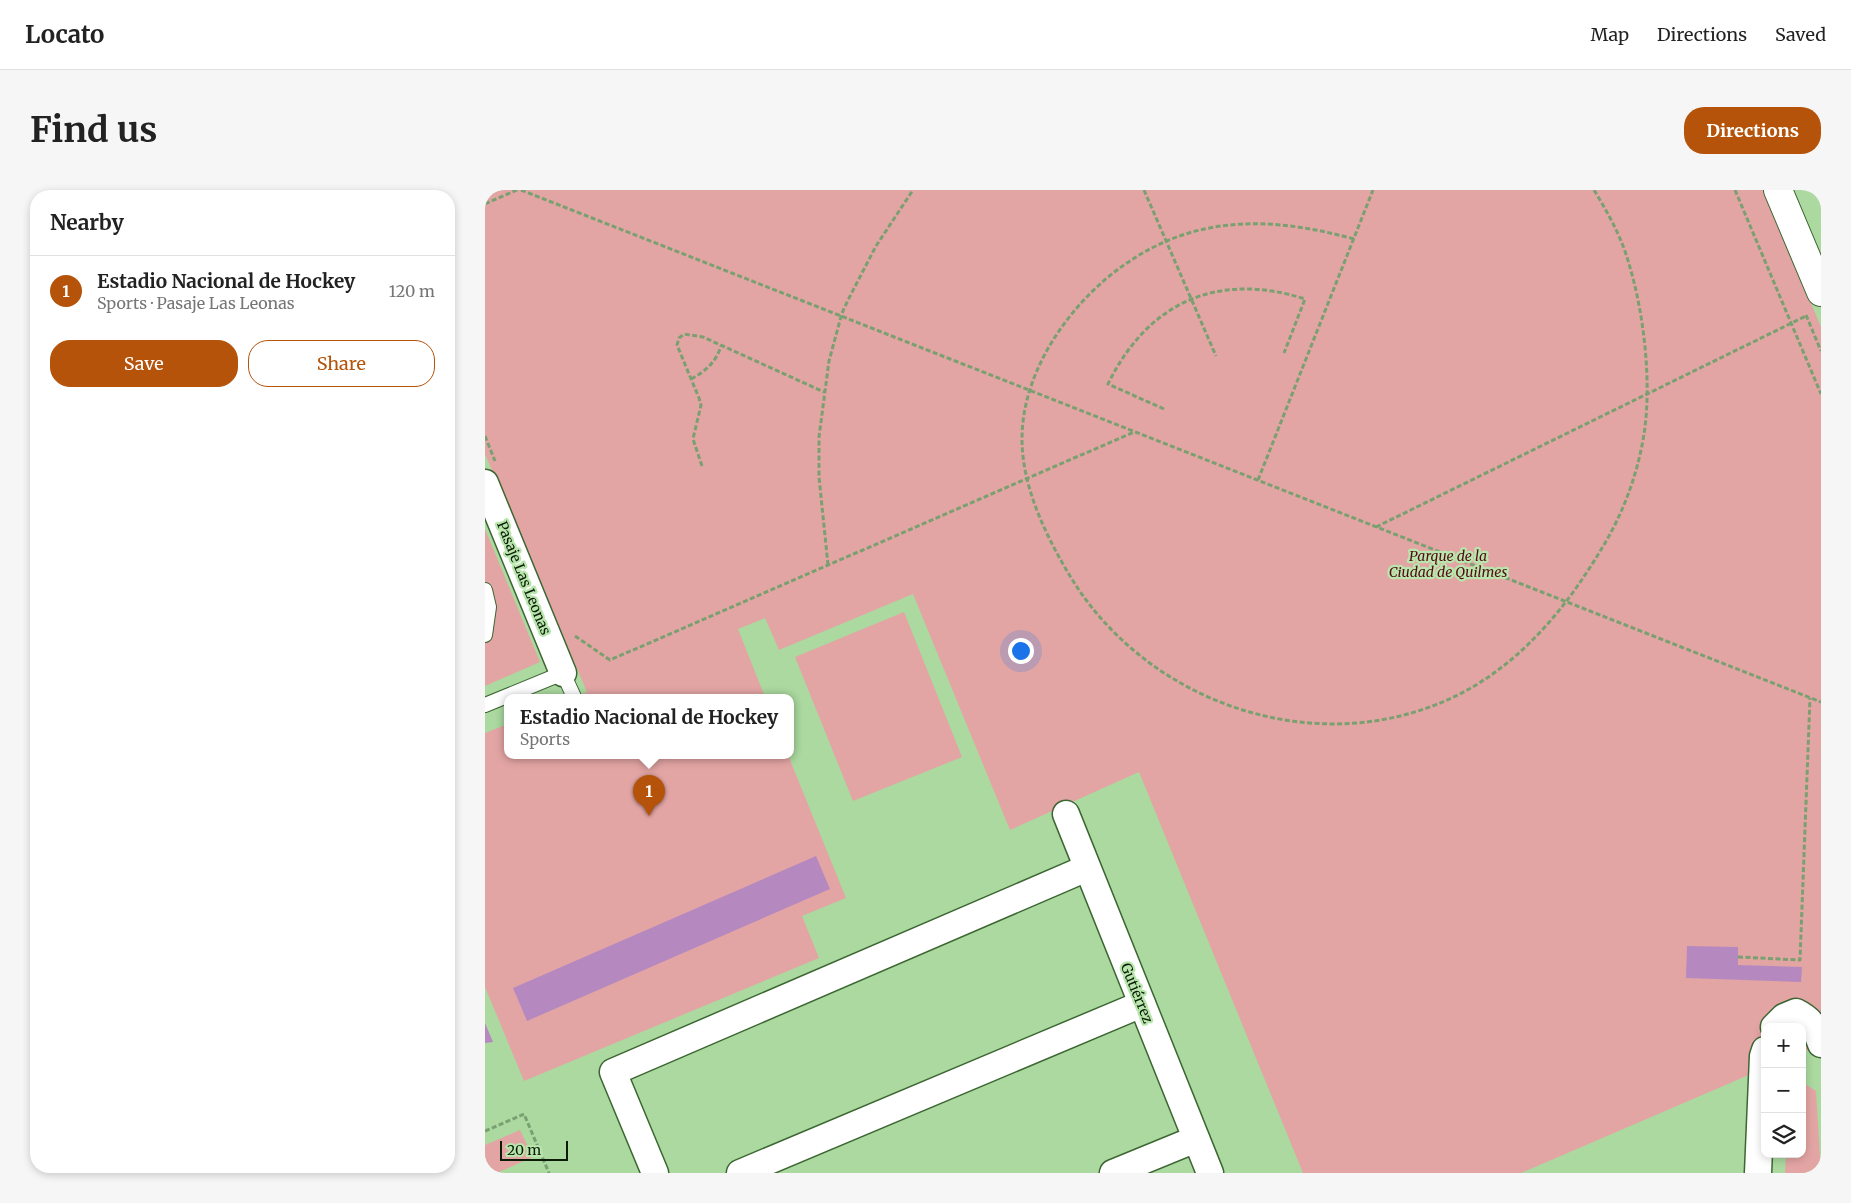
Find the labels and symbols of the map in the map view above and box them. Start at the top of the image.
street label: Pasaje Las Leonas [493,519,555,638]
park label: Parque de la Ciudad de Quilmes [1389,547,1507,581]
your location [1008,638,1034,664]
pin: 1 [633,775,665,816]
street label: Gutiérrez [1117,960,1157,1026]
scale bar [500,1138,567,1161]

